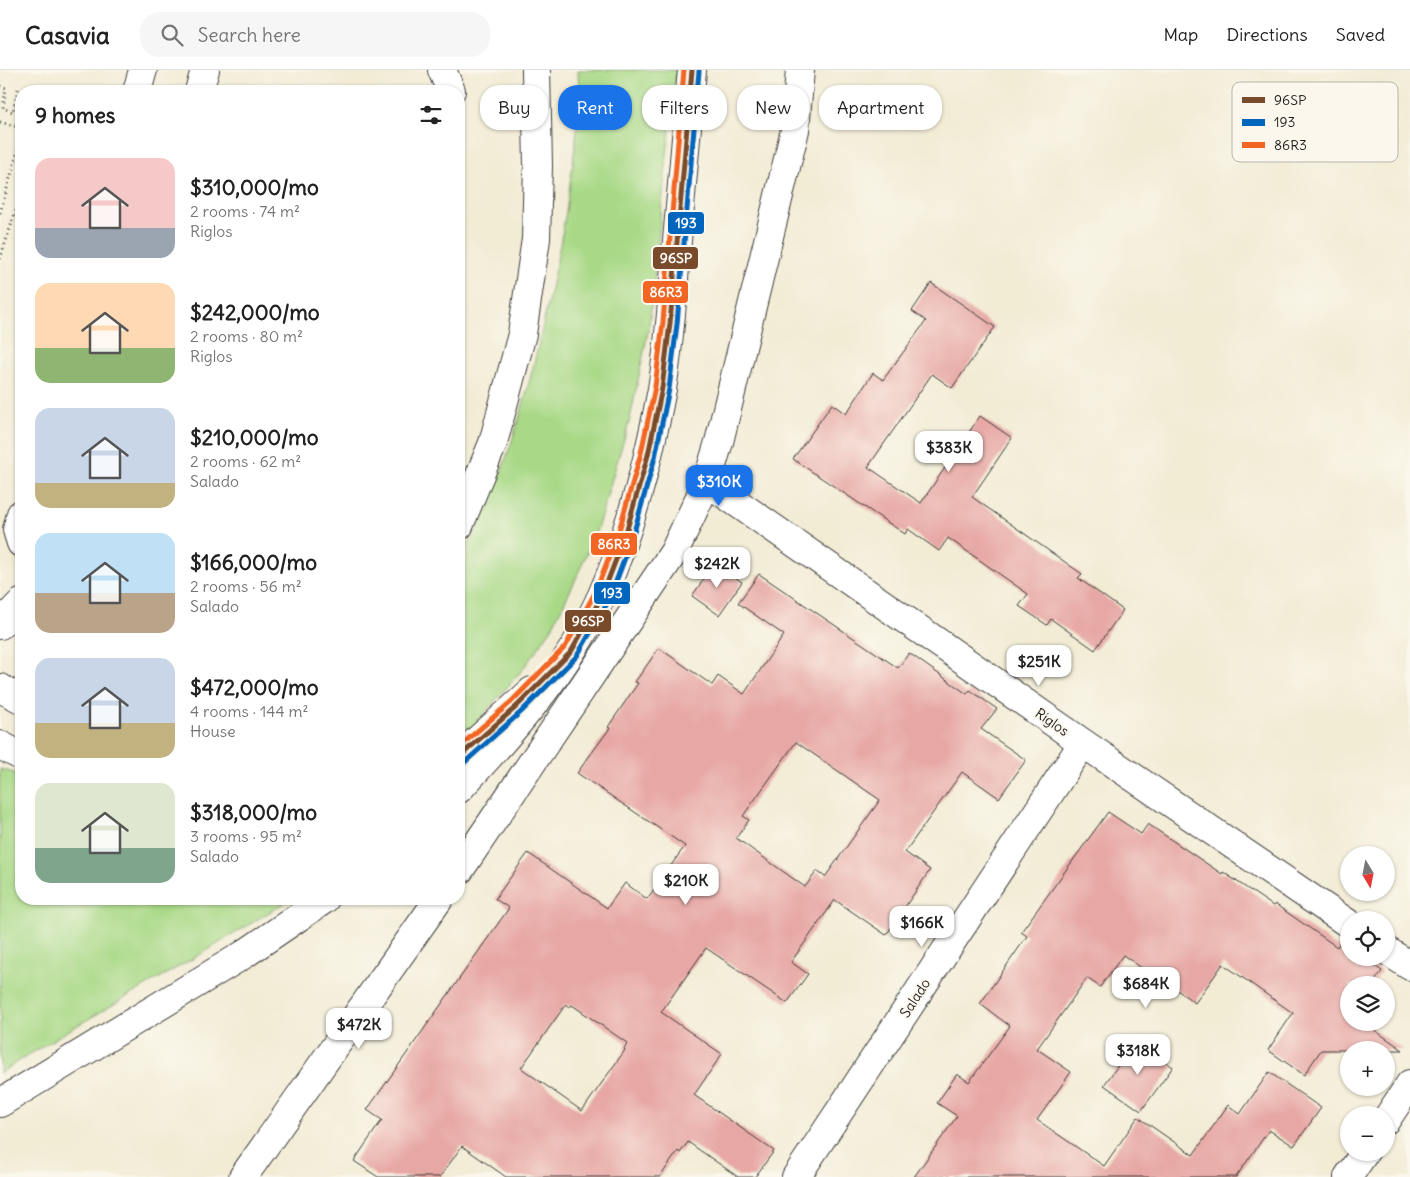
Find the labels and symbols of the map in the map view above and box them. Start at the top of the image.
legend [1232,82,1398,162]
text: 96SP [1274,91,1306,109]
text: 193 [1274,113,1296,131]
text: 86R3 [1274,136,1307,154]
line badge: 193 [667,211,705,235]
text: 193 [675,214,697,232]
line badge: 96SP [652,246,699,270]
text: 96SP [660,249,693,267]
line badge: 86R3 [642,280,689,304]
text: 86R3 [650,283,683,301]
pin: $383K [914,430,984,473]
pin: $310K [684,464,754,507]
line badge: 86R3 [590,532,638,556]
text: 86R3 [598,535,631,553]
pin: $242K [682,546,752,589]
line badge: 193 [593,581,631,605]
text: 193 [601,584,623,602]
line badge: 96SP [564,609,612,633]
text: 96SP [572,612,605,630]
pin: $251K [1004,644,1074,687]
street label: Riglos [1032,704,1072,740]
north arrow [1340,846,1395,901]
pin: $210K [651,864,721,906]
pin: $166K [887,906,957,948]
pin: $684K [1111,966,1181,1009]
street label: Salado [896,975,934,1021]
pin: $472K [324,1008,394,1050]
pin: $318K [1103,1034,1173,1076]

